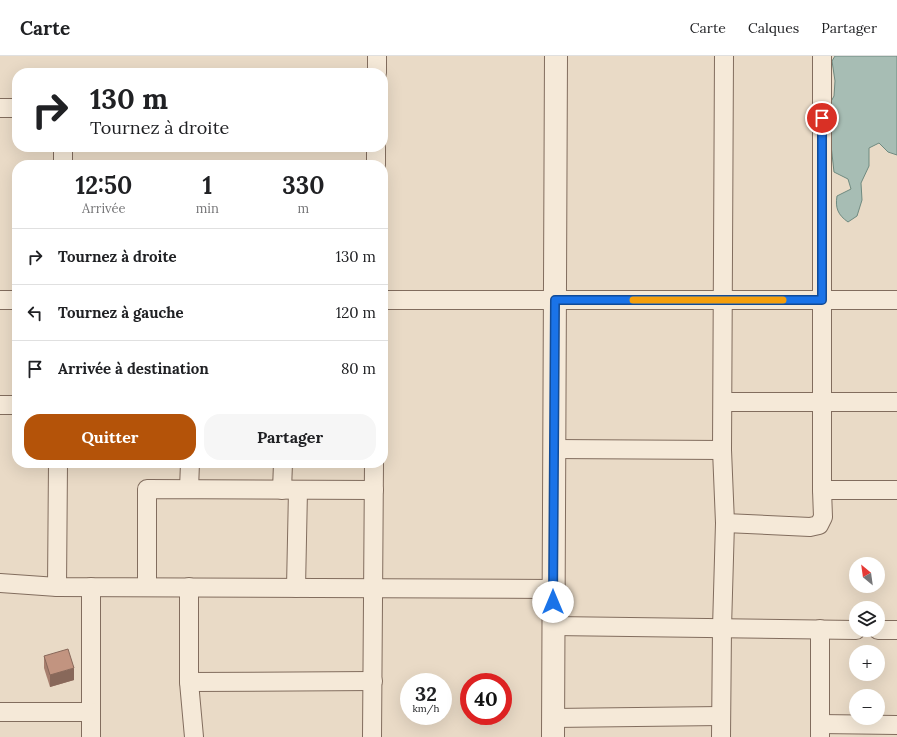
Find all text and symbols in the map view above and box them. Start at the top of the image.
text: Carte [20,16,70,40]
text: Carte [690,19,726,37]
text: Calques [748,19,799,37]
text: Partager [821,19,877,37]
text: 130 m [90,81,168,117]
icon: right [24,84,76,136]
pin [805,101,839,135]
icon: arrive [811,107,833,129]
text: Tournez à droite [90,116,229,139]
text: 12:50 [75,170,132,201]
text: 1 [202,170,212,201]
text: 330 [282,170,325,201]
text: Arrivée [82,200,126,217]
text: min [196,200,219,217]
text: m [298,200,309,217]
icon: right [24,246,46,268]
text: Tournez à droite [58,247,177,266]
text: 130 m [336,247,376,266]
icon: left [24,302,46,324]
text: Tournez à gauche [58,303,184,322]
text: 120 m [336,303,376,322]
icon: arrive [24,358,46,380]
text: Arrivée à destination [58,359,209,378]
text: 80 m [341,359,376,378]
button: Quitter [24,414,196,460]
button: Partager [204,414,376,460]
north arrow [849,557,885,593]
map controls [849,557,885,725]
position arrow [532,581,574,623]
button: layers [849,601,885,637]
button: + [849,645,885,681]
speed limit sign: 40 [460,673,512,725]
text: 32 [415,681,437,706]
button: − [849,689,885,725]
text: km/h [412,702,440,715]

